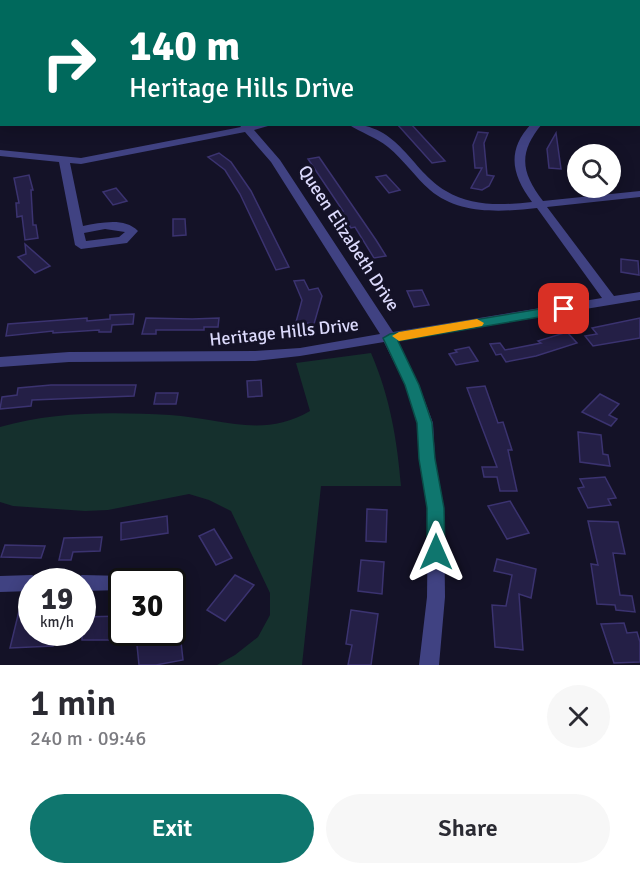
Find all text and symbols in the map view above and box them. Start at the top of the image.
text: 140 m [129,21,240,72]
icon: right [30,24,108,102]
text: Heritage Hills Drive [129,72,354,105]
map controls [567,144,621,198]
button: search [567,144,621,198]
street label: Queen Elizabeth Drive [294,161,404,315]
pin [538,283,589,334]
icon: arrive [547,292,580,325]
street label: Heritage Hills Drive [208,313,360,351]
position arrow [404,520,468,584]
speed limit sign: 30 [108,568,186,646]
text: 19 [41,581,73,618]
text: km/h [40,613,74,631]
text: 1 min [30,681,116,726]
button: close [547,685,610,748]
text: 240 m · 09:46 [30,726,146,751]
button: Exit [30,794,314,863]
button: Share [326,794,610,863]

